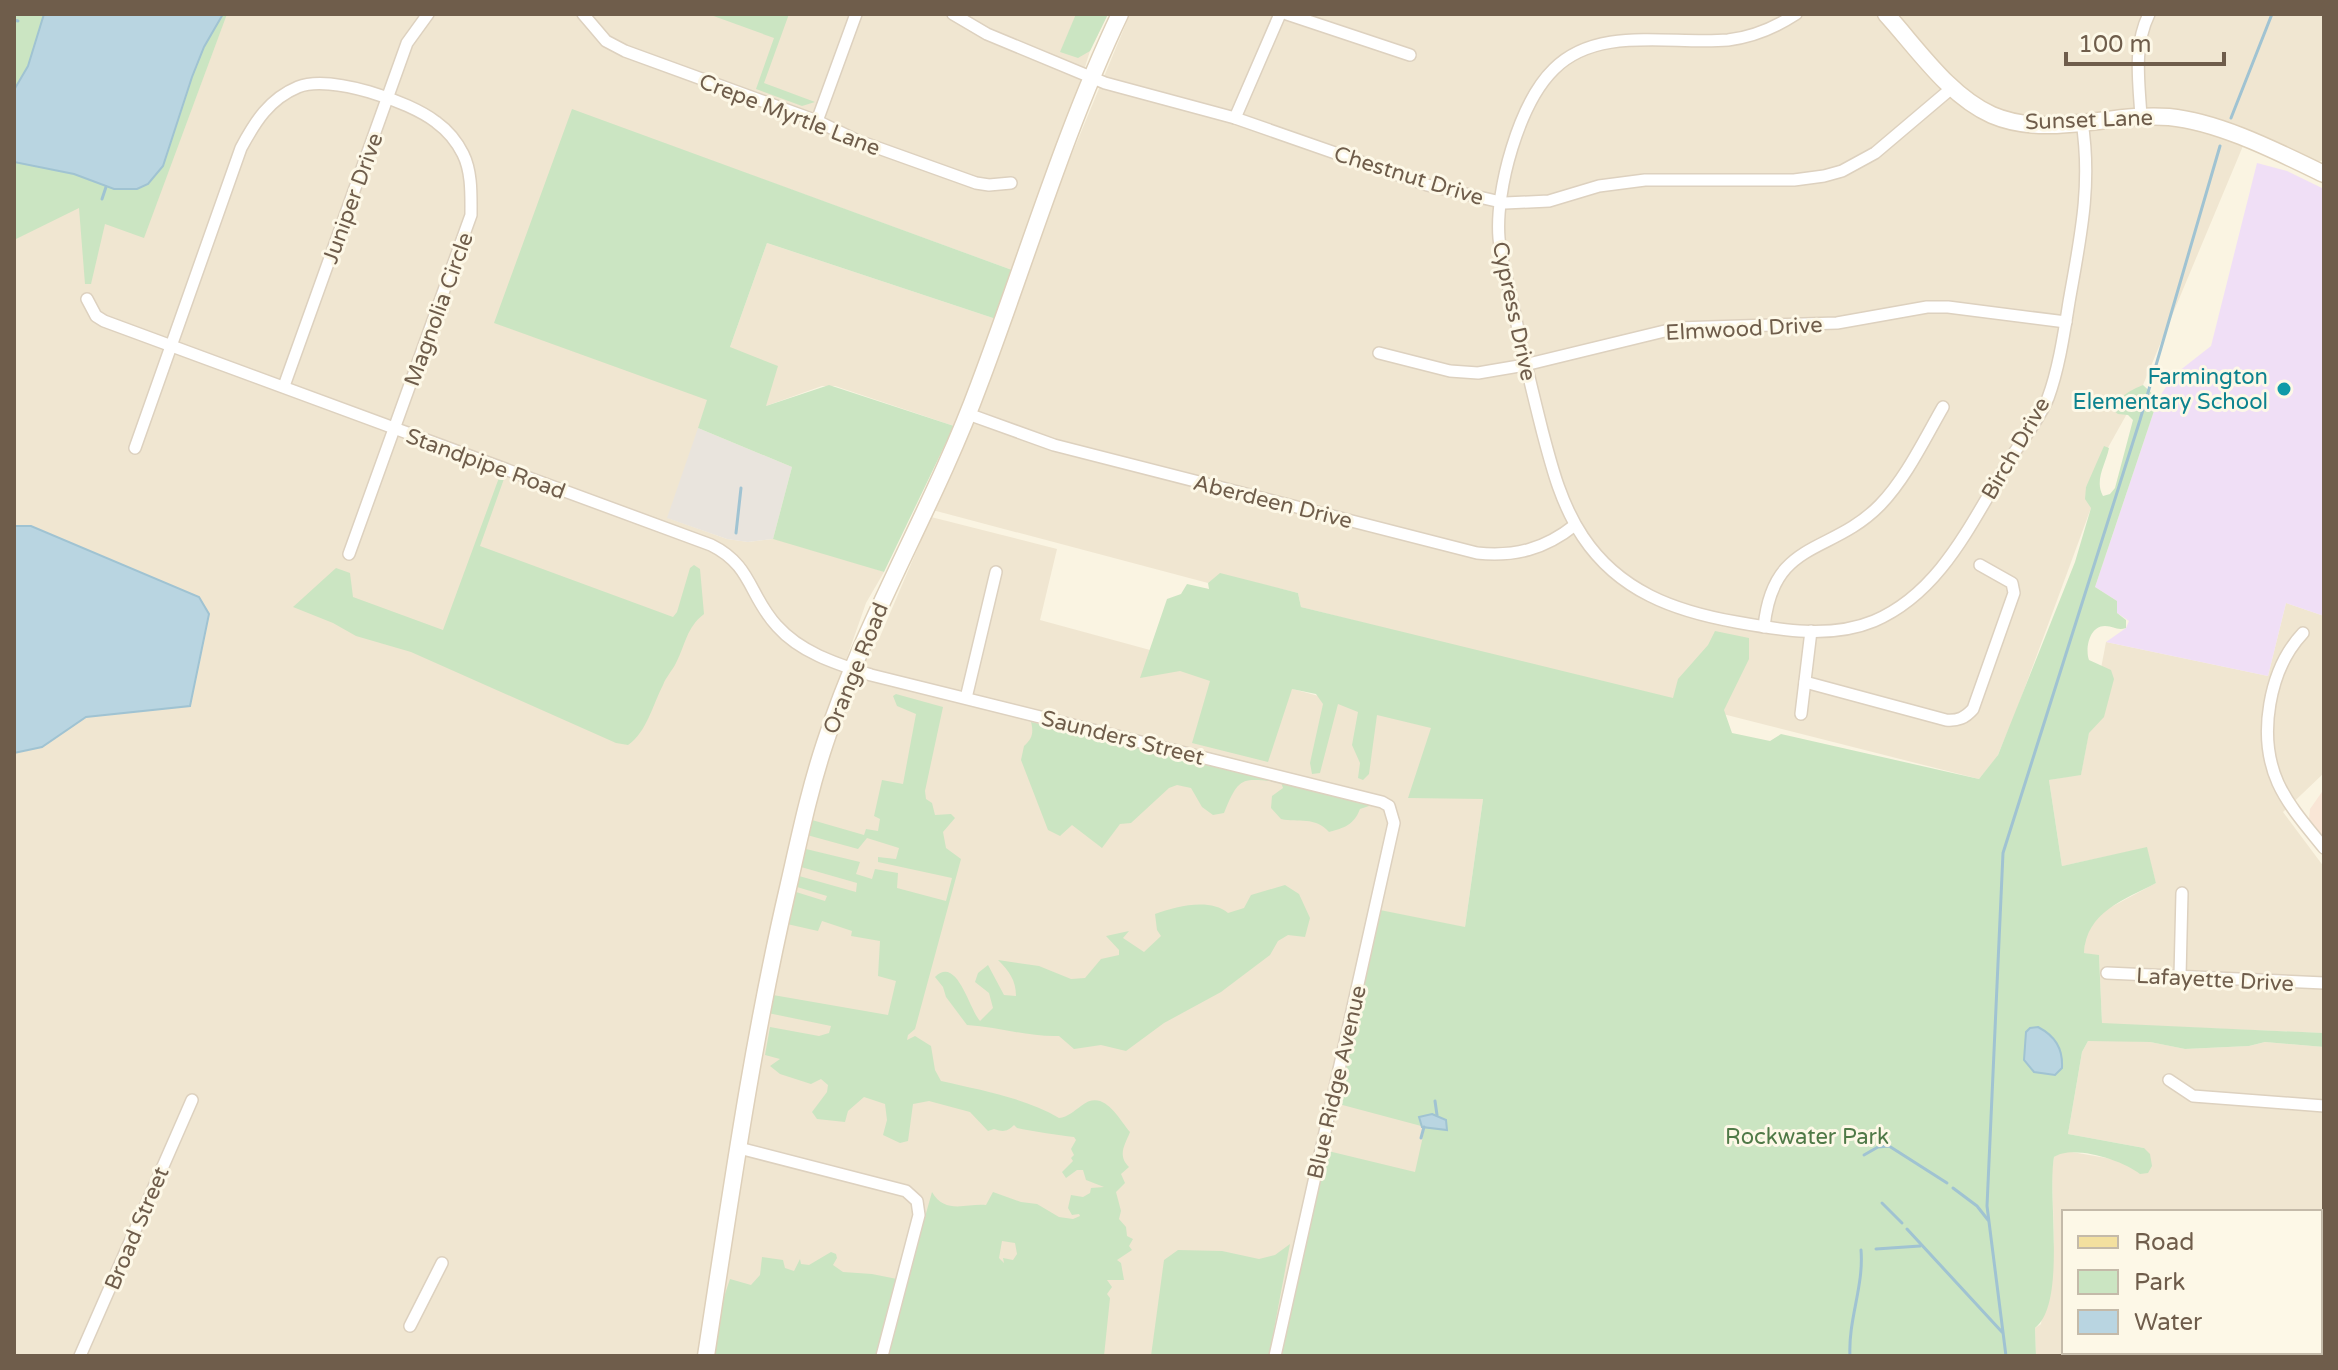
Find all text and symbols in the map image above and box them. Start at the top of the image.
scale bar [2066,16,2224,66]
text: 100 m [2078,30,2152,59]
street label: Crepe Myrtle Lane [695,68,884,161]
street label: Sunset Lane [2025,105,2154,135]
street label: Juniper Drive [317,129,389,267]
street label: Chestnut Drive [1331,141,1487,211]
street label: Magnolia Circle [399,229,479,390]
street label: Cypress Drive [1487,239,1541,383]
street label: Elmwood Drive [1665,312,1823,346]
place label: Farmington Elementary School [2073,364,2268,415]
marker: Farmington Elementary School [2275,380,2293,398]
street label: Birch Drive [1976,393,2056,504]
street label: Standpipe Road [402,423,569,505]
street label: Aberdeen Drive [1191,470,1355,534]
street label: Orange Road [818,599,894,738]
street label: Saunders Street [1039,705,1207,771]
street label: Lafayette Drive [2135,963,2295,997]
street label: Blue Ridge Avenue [1302,983,1372,1182]
park label: Rockwater Park [1725,1124,1889,1150]
street label: Broad Street [99,1163,175,1294]
legend [2062,1210,2322,1354]
text: Road [2134,1228,2194,1257]
text: Park [2134,1268,2185,1297]
text: Water [2134,1308,2203,1337]

